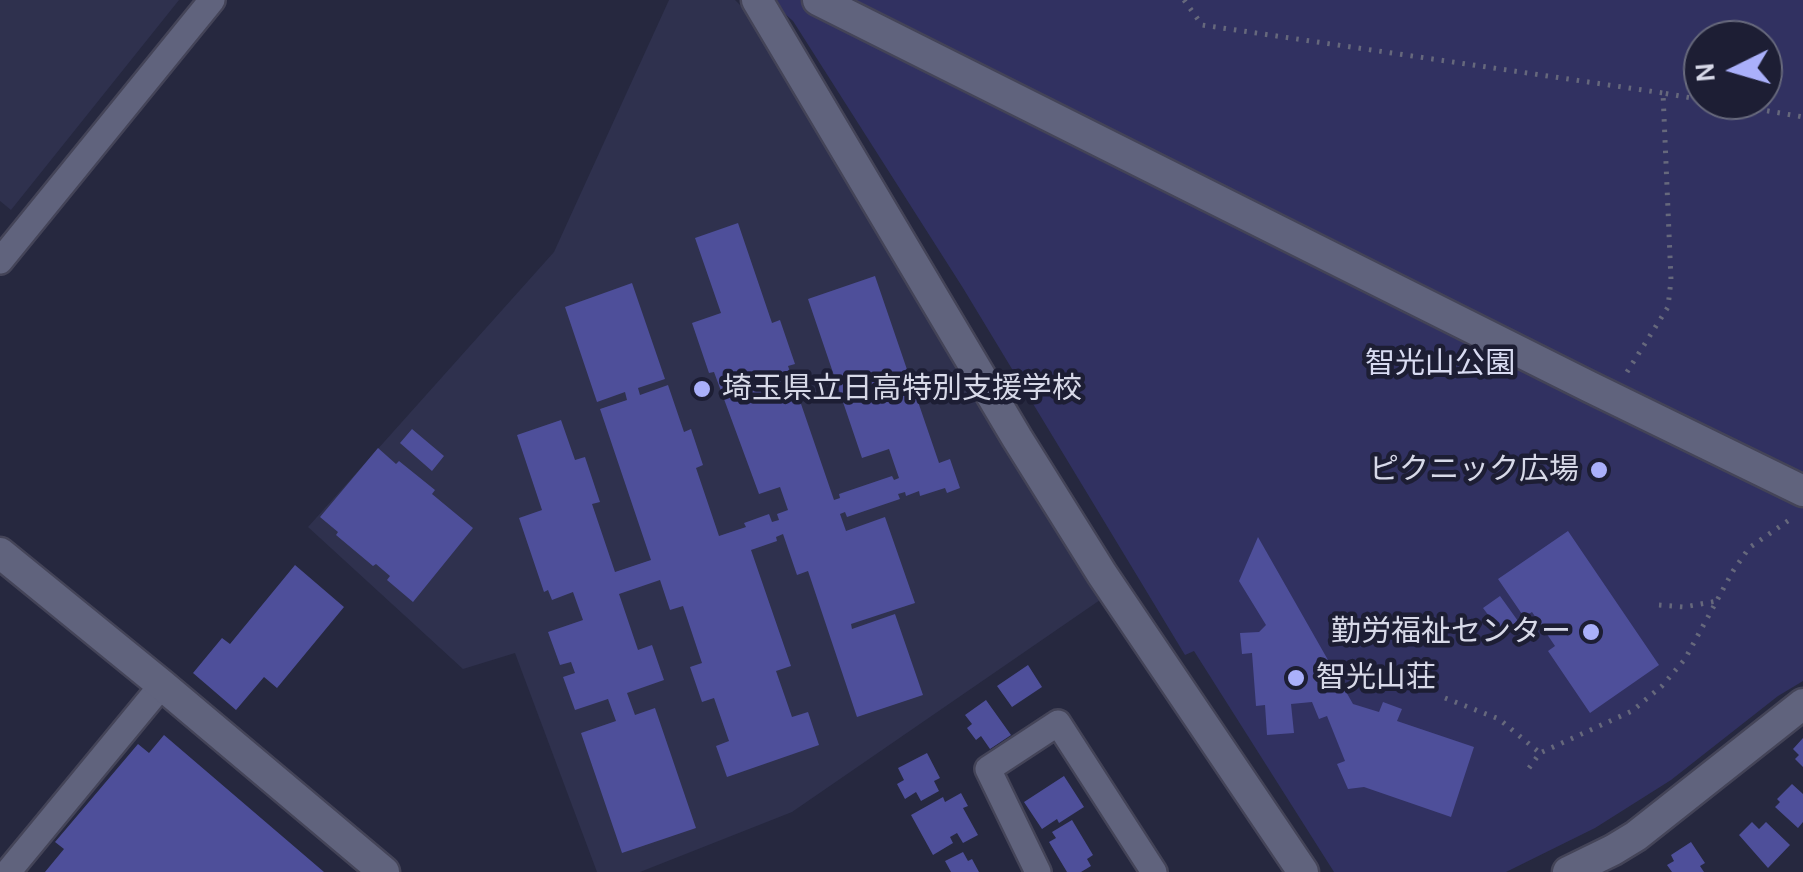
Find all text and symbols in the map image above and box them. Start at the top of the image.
north arrow [1683,20,1783,120]
text: N [1687,61,1722,84]
park label: 智光山公園 [1365,346,1515,382]
place label: 埼玉県立日高特別支援学校 [722,371,1082,407]
marker: 埼玉県立日高特別支援学校 [691,378,713,400]
place label: ピクニック広場 [1369,452,1579,488]
marker: ピクニック広場 [1588,459,1610,481]
place label: 勤労福祉センター [1331,614,1571,650]
marker: 勤労福祉センター [1580,621,1602,643]
place label: 智光山荘 [1316,660,1436,696]
marker: 智光山荘 [1285,667,1307,689]

